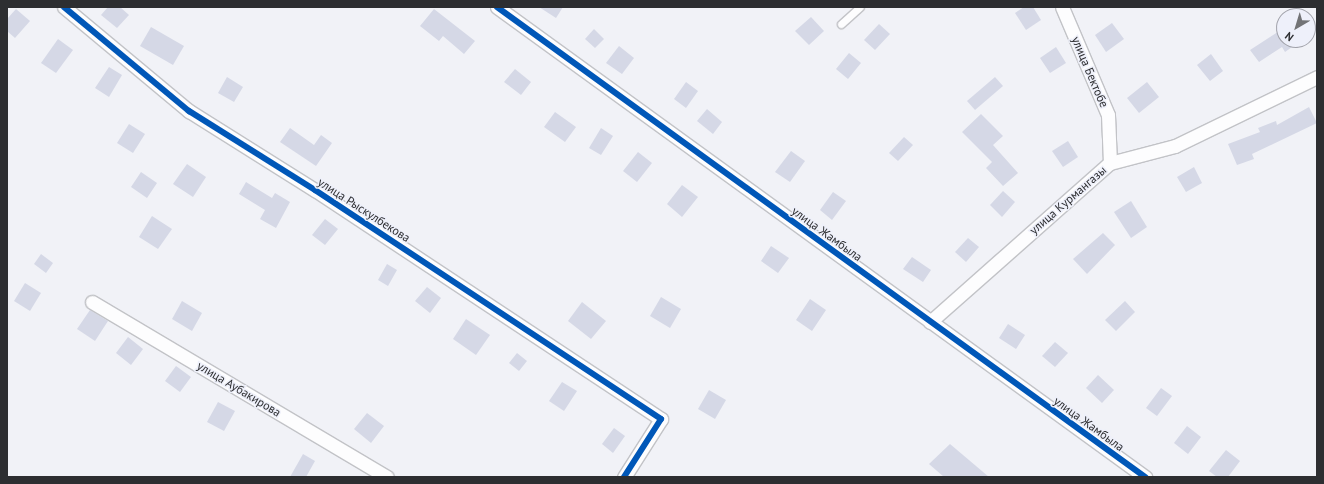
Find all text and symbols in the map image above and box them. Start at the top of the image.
north arrow [1276,8,1316,48]
text: N [1282,29,1296,44]
street label: улица Бектобе [1069,34,1111,110]
street label: улица Курмангазы [1027,163,1109,237]
street label: улица Рыскулбекова [315,175,413,245]
street label: улица Жамбыла [789,204,865,264]
street label: улица Аубакирова [194,358,284,420]
street label: улица Жамбыла [1051,394,1127,454]

